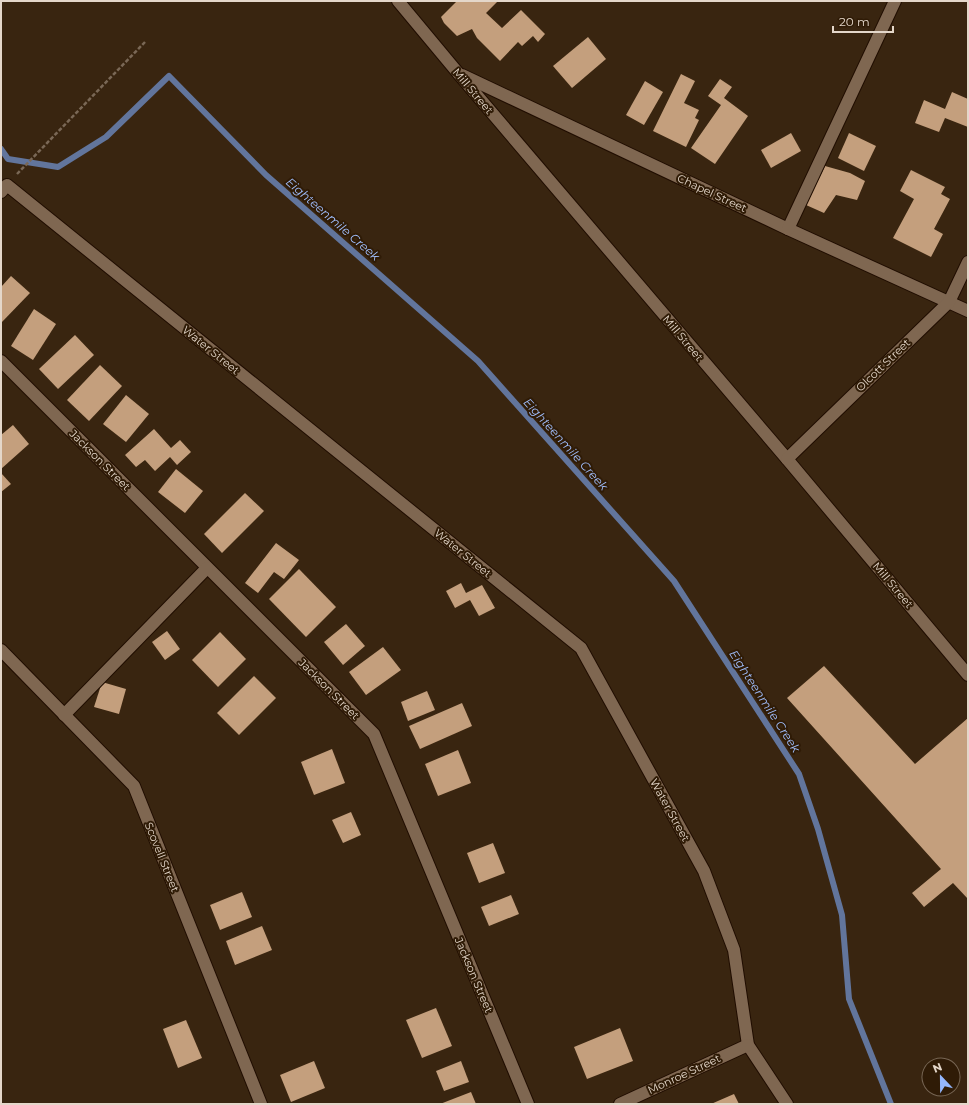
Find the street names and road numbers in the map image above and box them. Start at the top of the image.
street label: Mill Street [450,65,497,117]
street label: Chapel Street [675,171,749,215]
street label: Mill Street [660,312,707,364]
street label: Water Street [180,323,243,378]
street label: Olcott Street [853,335,913,394]
street label: Jackson Street [66,426,134,494]
street label: Water Street [432,526,495,581]
street label: Mill Street [870,559,917,611]
street label: Jackson Street [295,655,363,723]
street label: Water Street [647,776,693,844]
street label: Scovell Street [142,820,183,894]
street label: Jackson Street [451,934,496,1015]
street label: Monroe Street [645,1051,723,1097]

